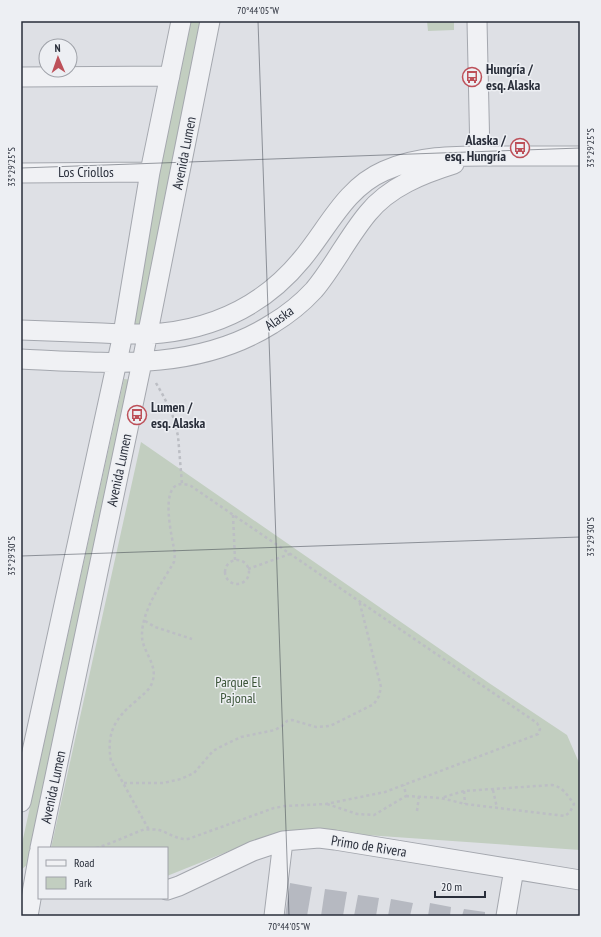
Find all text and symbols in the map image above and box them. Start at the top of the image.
text: 70°44'05"W [237,4,279,17]
north arrow [38,38,78,78]
text: N [54,41,61,55]
place label: Hungría / esq. Alaska [486,60,540,94]
bus stop icon: Hungría / esq. Alaska [461,66,483,88]
street label: Avenida Lumen [168,115,200,191]
text: 33°29'25"S [584,128,597,168]
place label: Alaska / esq. Hungría [445,131,507,165]
bus stop icon: Alaska / esq. Hungría [509,137,531,159]
text: 33°29'25"S [5,147,18,187]
street label: Los Criollos [58,163,114,181]
street label: Alaska [261,302,297,334]
place label: Lumen / esq. Alaska [151,398,205,432]
bus stop icon: Lumen / esq. Alaska [126,404,148,426]
street label: Avenida Lumen [103,432,135,508]
text: 33°29'30"S [584,517,597,557]
text: 33°29'30"S [5,536,18,576]
park label: Parque El Pajonal [215,673,261,707]
street label: Avenida Lumen [37,749,69,825]
street label: Primo de Rivera [330,831,408,861]
legend [38,847,168,899]
text: Road [74,855,94,870]
scale bar [435,873,485,899]
text: Park [74,875,92,890]
text: 20 m [441,879,462,894]
text: 70°44'05"W [268,920,310,933]

